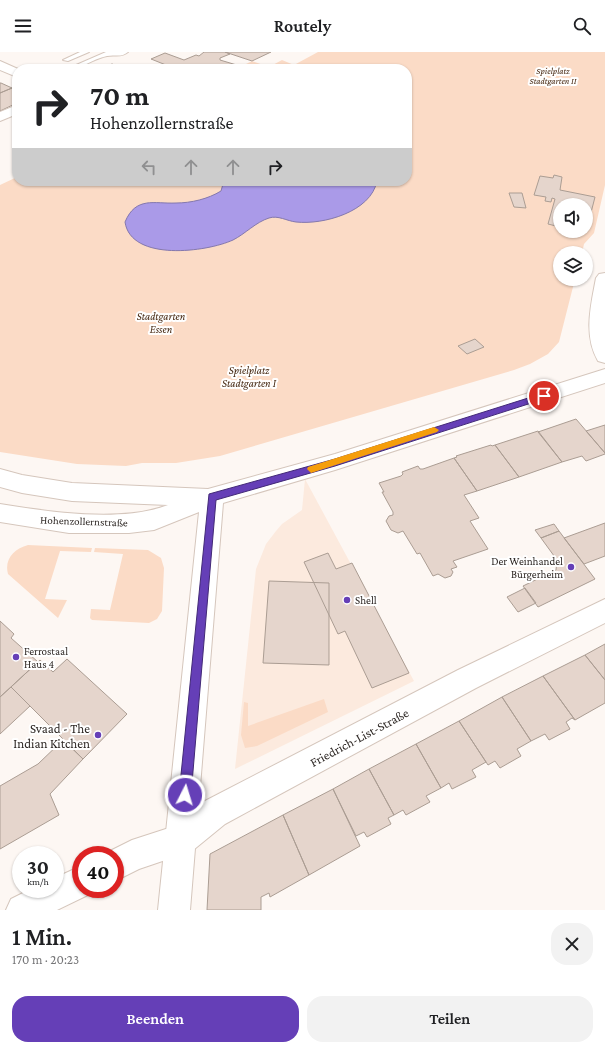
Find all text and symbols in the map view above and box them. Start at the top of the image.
icon: menu [12,15,34,37]
icon: search [571,15,593,37]
text: Routely [274,16,331,36]
park label: Spielplatz Stadtgarten II [530,66,577,86]
icon: right [24,80,76,132]
text: 70 m [90,80,149,111]
text: Hohenzollernstraße [90,113,233,133]
icon: left [138,156,160,178]
icon: ahead [180,156,202,178]
icon: ahead [222,156,244,178]
icon: right [264,156,286,178]
map controls [553,198,593,286]
button: sound [553,198,593,238]
button: layers [553,246,593,286]
park label: Stadtgarten Essen [137,310,186,335]
park label: Spielplatz Stadtgarten I [222,364,277,390]
pin [527,379,561,413]
icon: arrive [533,385,555,407]
street label: Hohenzollernstraße [40,513,128,529]
place label: Der Weinhandel Bürgerheim [491,555,563,581]
marker: Der Weinhandel Bürgerheim [566,562,576,572]
place label: Shell [355,594,377,606]
marker: Shell [342,595,352,605]
place label: Ferrostaal Haus 4 [24,645,68,670]
marker: Ferrostaal Haus 4 [11,652,21,662]
street label: Friedrich-List-Straße [307,705,411,770]
place label: Svaad - The Indian Kitchen [13,721,90,751]
marker: Svaad - The Indian Kitchen [93,730,103,740]
position arrow [164,774,206,816]
speed limit sign: 40 [72,846,124,898]
text: 30 [27,856,49,878]
text: km/h [27,876,49,887]
text: 1 Min. [12,923,72,950]
button: close [551,923,593,965]
text: 170 m · 20:23 [12,952,79,967]
button: Beenden [12,996,299,1042]
button: Teilen [307,996,593,1042]

